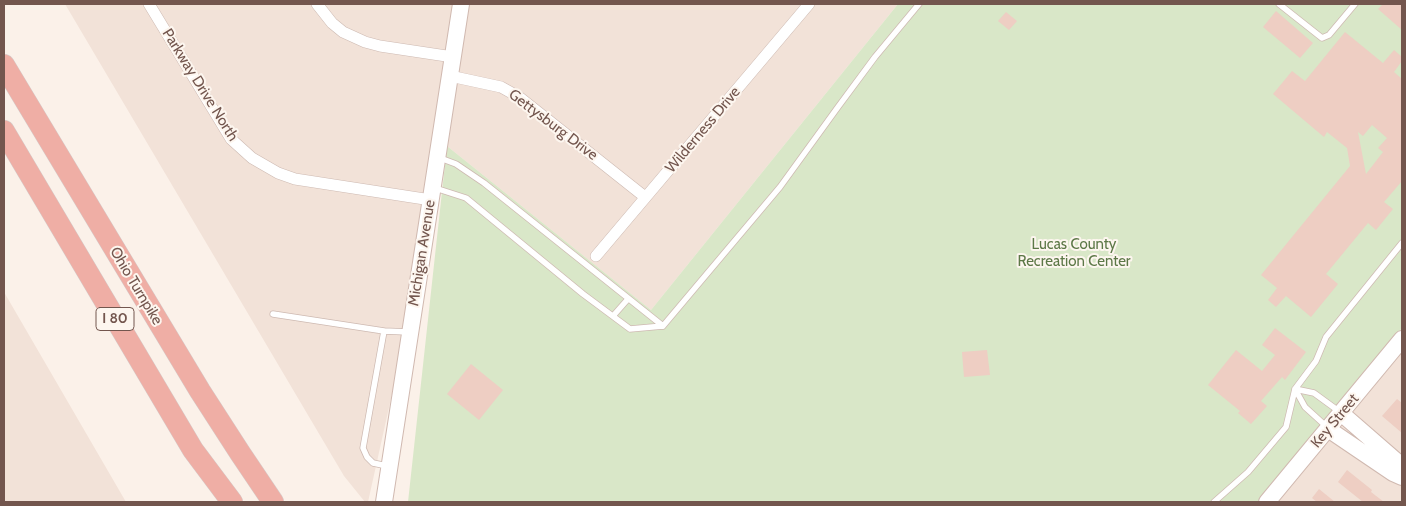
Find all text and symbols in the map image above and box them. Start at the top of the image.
street label: Parkway Drive North [158,25,242,145]
street label: Wilderness Drive [662,83,744,177]
street label: Gettysburg Drive [505,86,601,164]
street label: Michigan Avenue [405,199,439,307]
park label: Lucas County Recreation Center [1017,236,1131,271]
street label: Ohio Turnpike [106,244,166,328]
road number: I 80 [96,308,134,330]
street label: Key Street [1307,390,1363,452]

